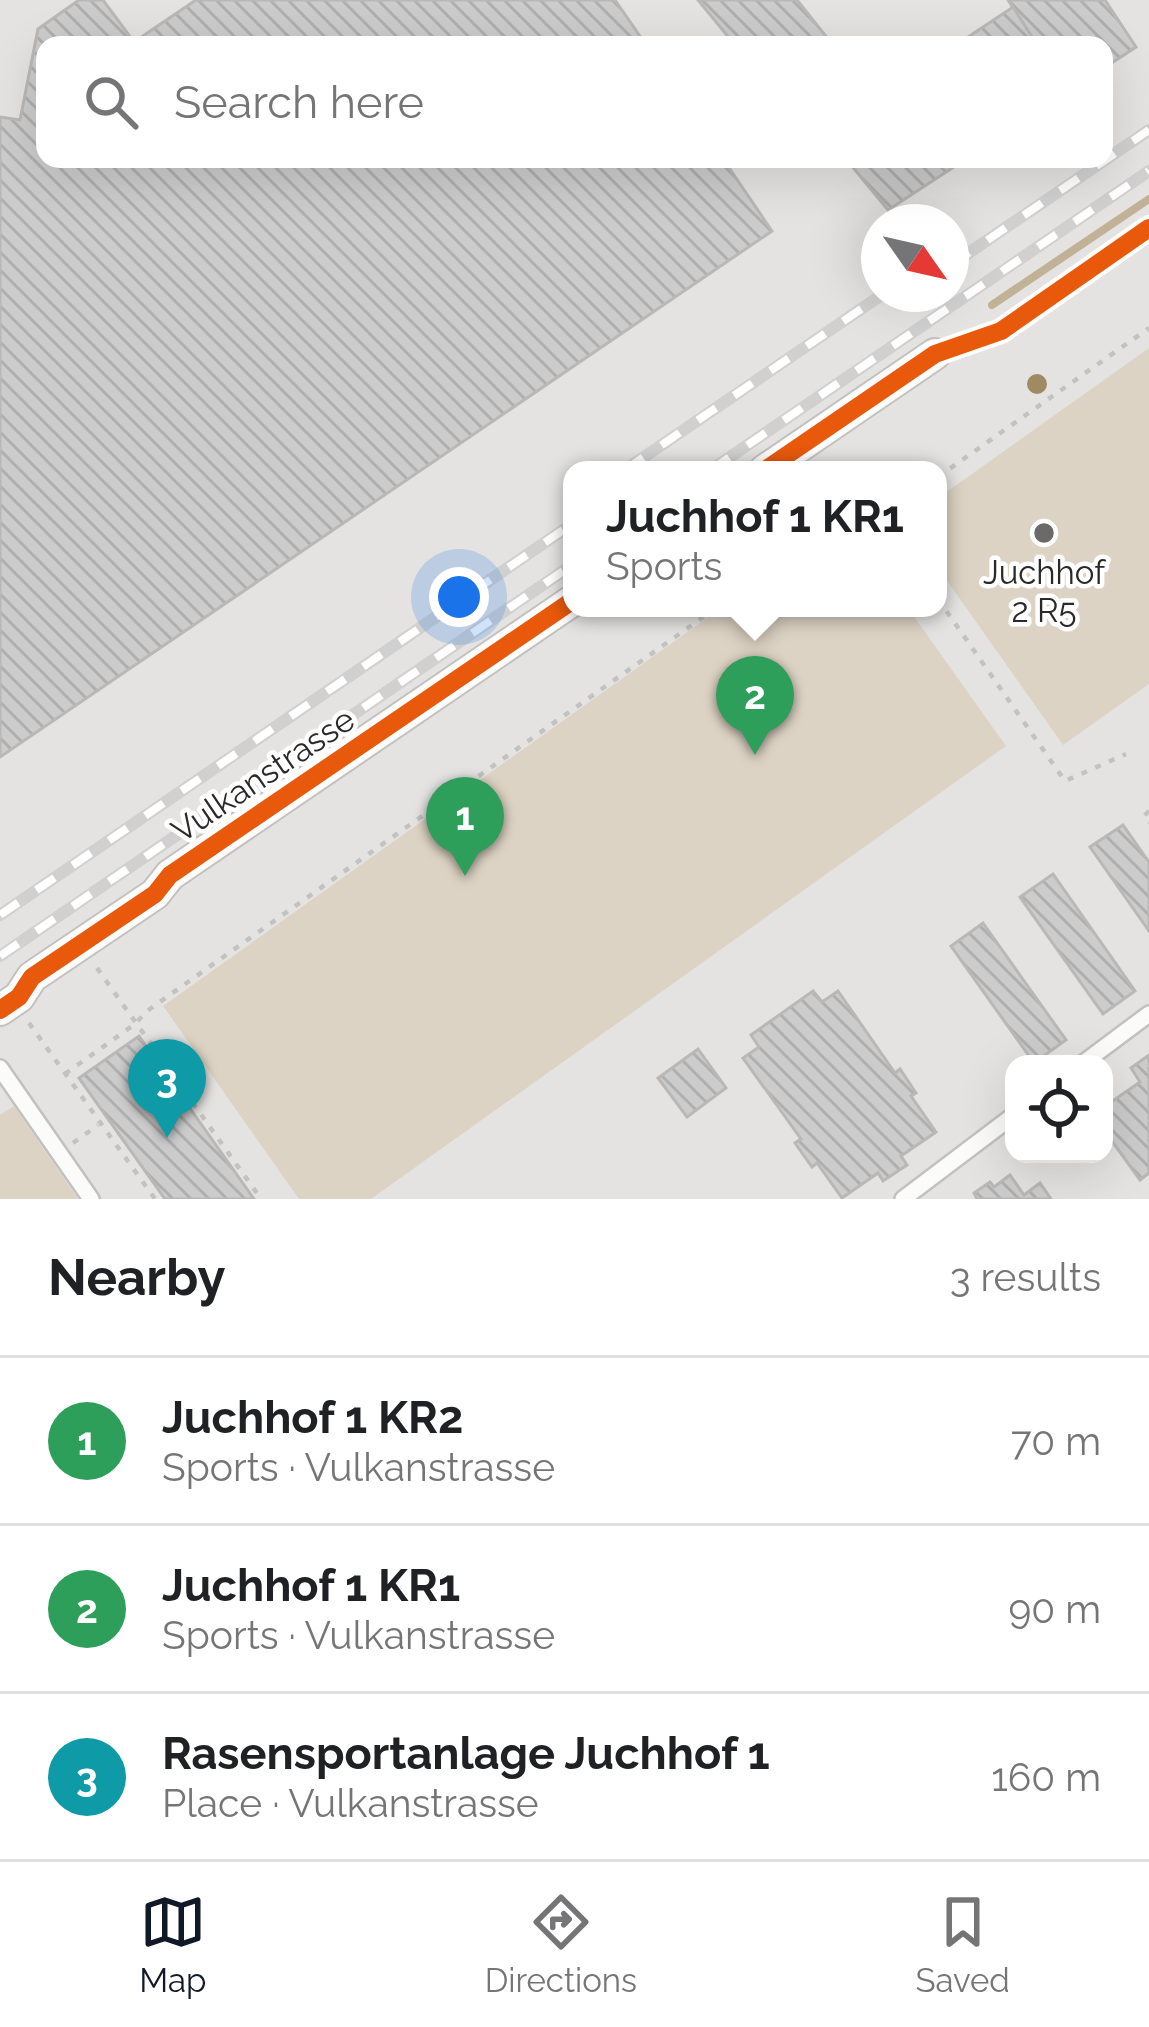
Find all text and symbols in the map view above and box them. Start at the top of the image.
search box [36,36,1113,168]
icon: search [78,69,144,135]
text: Search here [174,76,424,129]
north arrow [861,204,969,312]
popup [563,461,947,617]
text: Juchhof 1 KR1 [606,490,904,543]
marker: Juchhof 2 R5 [1031,520,1057,546]
text: Sports [606,543,722,589]
place label: Juchhof 2 R5 [983,553,1106,630]
your location [429,567,489,627]
pin: 2 [716,656,794,755]
street label: Vulkanstrasse [164,700,362,850]
pin: 1 [426,777,504,876]
pin: 3 [128,1039,206,1138]
map controls [1005,1055,1113,1163]
button: locate [1005,1055,1113,1163]
text: Nearby [48,1247,225,1307]
text: 3 results [950,1254,1101,1300]
text: Juchhof 1 KR2 [162,1391,463,1444]
text: 1 [77,1418,97,1464]
text: 70 m [1011,1418,1101,1464]
text: Sports · Vulkanstrasse [162,1444,555,1490]
text: Juchhof 1 KR1 [162,1559,460,1612]
text: 2 [76,1586,98,1632]
text: 90 m [1008,1586,1101,1632]
text: Sports · Vulkanstrasse [162,1612,555,1658]
text: Rasensportanlage Juchhof 1 [162,1727,770,1780]
text: 3 [76,1754,98,1800]
text: 160 m [991,1754,1101,1800]
text: Place · Vulkanstrasse [162,1780,539,1826]
tab: Map [139,1889,206,2000]
tab: Directions [485,1889,637,2000]
tab: Saved [915,1889,1010,2000]

